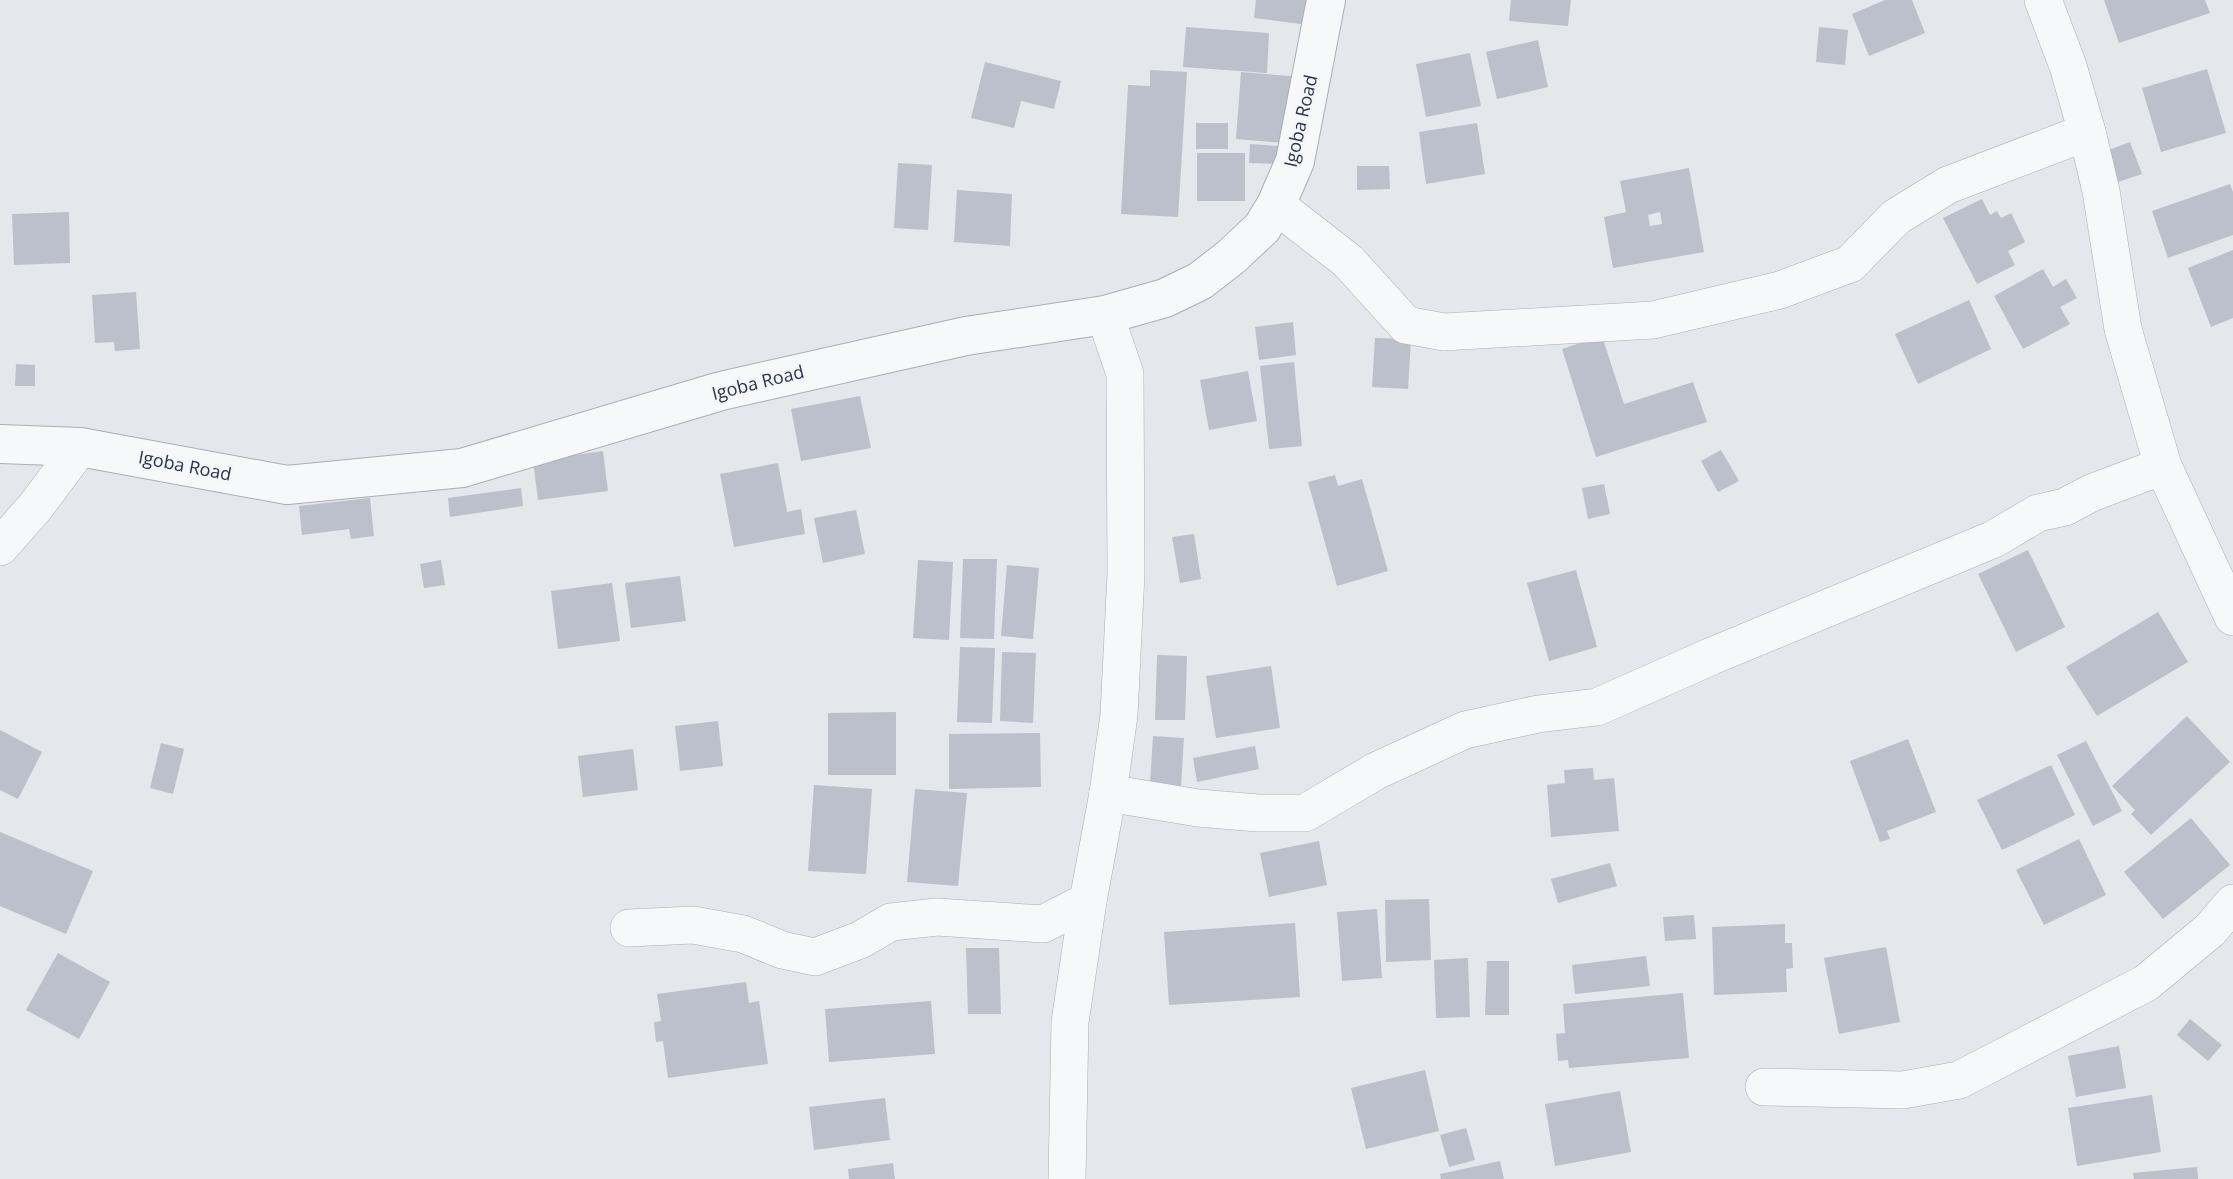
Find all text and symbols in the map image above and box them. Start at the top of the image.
street label: Igoba Road [1278,72,1322,169]
street label: Igoba Road [709,359,806,405]
street label: Igoba Road [137,444,234,486]

